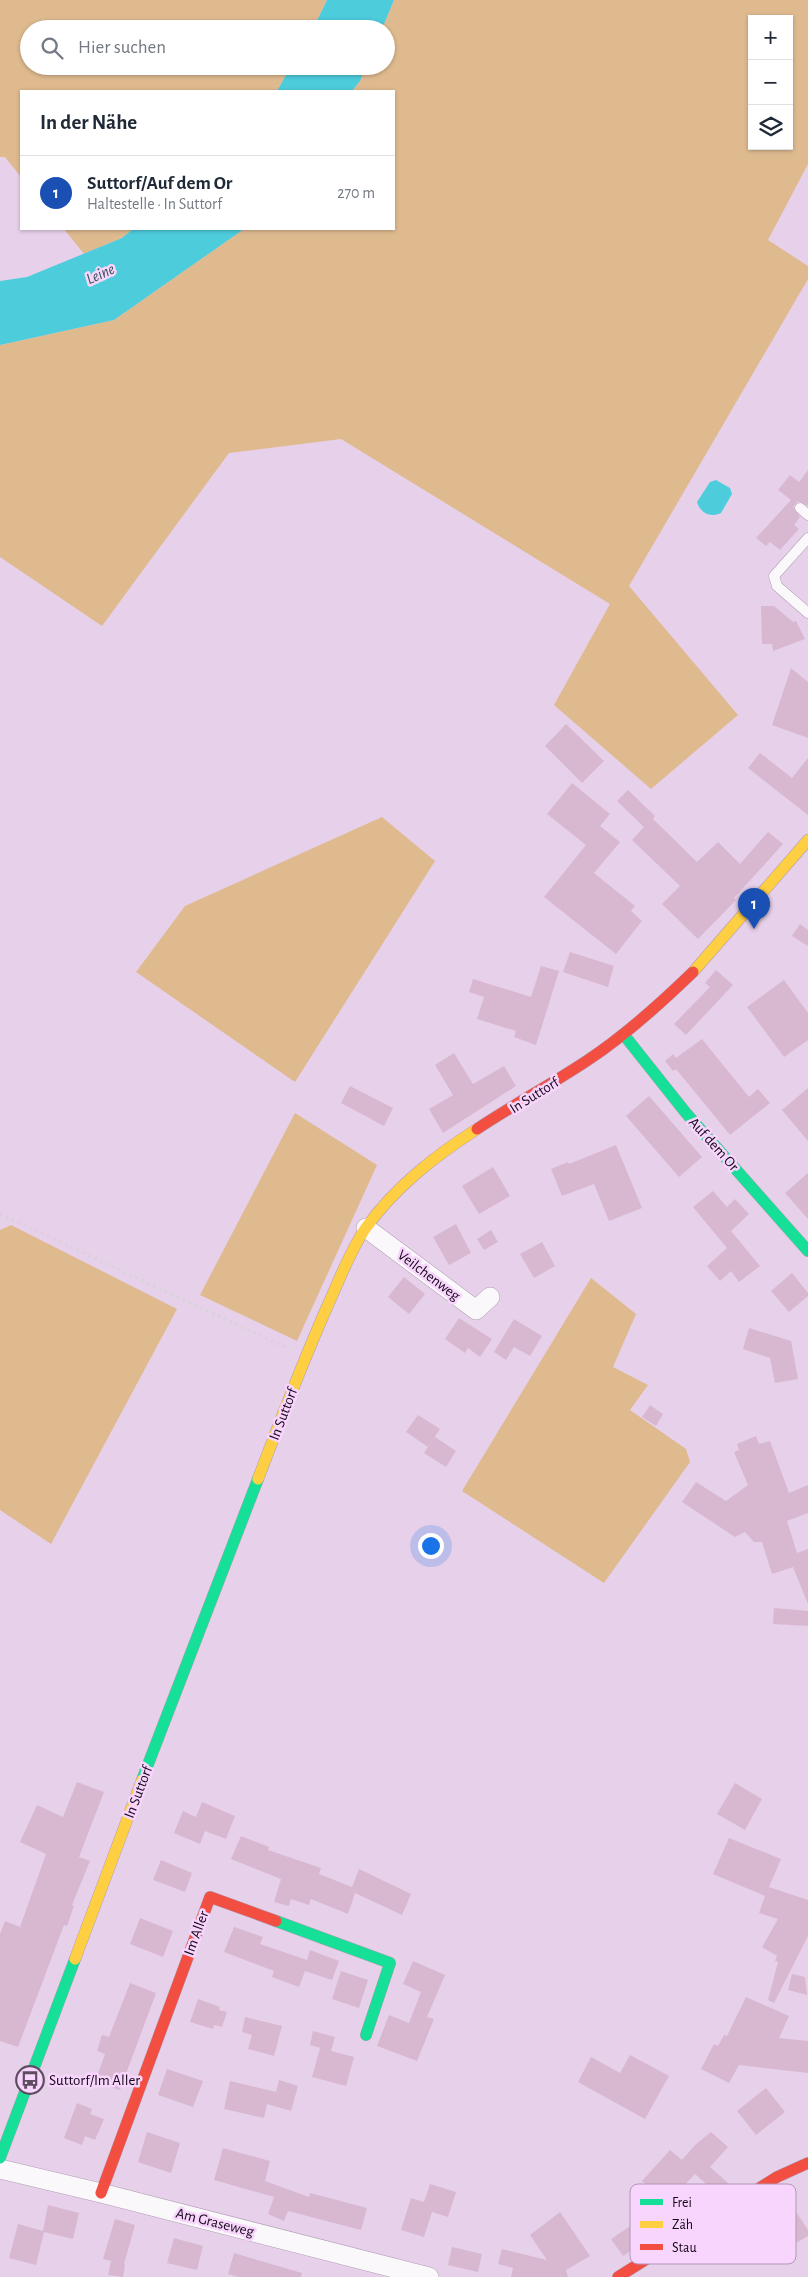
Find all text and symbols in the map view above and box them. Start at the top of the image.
map controls [748,15,793,150]
button: + [748,15,793,60]
search box [20,20,395,75]
icon: search [38,34,66,62]
text: Hier suchen [78,38,166,57]
button: − [748,60,793,105]
button: layers [748,105,793,150]
text: In der Nähe [40,112,137,133]
text: Suttorf/Auf dem Or [87,174,232,193]
text: 1 [53,185,59,201]
text: 270 m [337,185,375,201]
text: Haltestelle · In Suttorf [87,196,222,212]
water label: Leine [84,261,117,287]
pin: 1 [738,888,770,929]
street label: In Suttorf [507,1074,563,1116]
street label: Auf dem Or [686,1115,742,1174]
street label: Veilchenweg [395,1247,463,1304]
street label: In Suttorf [267,1385,301,1442]
your location [418,1533,444,1559]
street label: In Suttorf [122,1763,156,1820]
street label: Im Aller [182,1909,211,1957]
bus stop icon: Suttorf/Im Aller [15,2065,45,2095]
place label: Suttorf/Im Aller [49,2073,140,2088]
legend [630,2184,796,2264]
text: Frei [672,2196,692,2210]
street label: Am Graseweg [174,2206,256,2240]
text: Zäh [672,2218,693,2232]
text: Stau [672,2241,697,2255]

